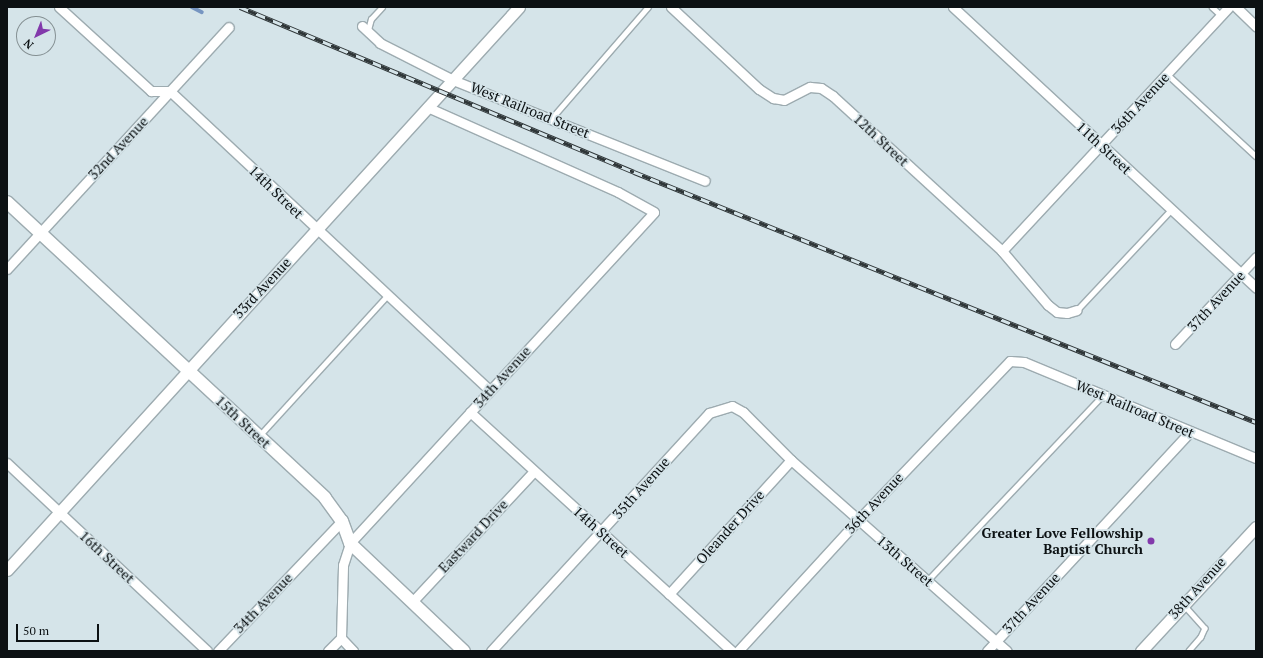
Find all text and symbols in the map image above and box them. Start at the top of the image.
north arrow [16,16,56,56]
text: N [21,36,36,52]
street label: 36th Avenue [1107,69,1173,137]
street label: West Railroad Street [468,78,592,142]
street label: 12th Street [850,110,912,170]
street label: 32nd Avenue [84,113,152,183]
street label: 11th Street [1073,118,1135,178]
street label: 14th Street [245,162,307,222]
street label: 33rd Avenue [229,254,295,322]
street label: 37th Avenue [1184,267,1248,335]
street label: 34th Avenue [470,343,534,411]
street label: West Railroad Street [1073,376,1197,442]
street label: 15th Street [212,392,274,452]
street label: 35th Avenue [609,454,673,522]
street label: 36th Avenue [841,469,907,537]
street label: Oleander Drive [692,486,768,568]
street label: Eastward Drive [435,496,511,576]
street label: 14th Street [570,503,632,561]
place label: Greater Love Fellowship Baptist Church [981,525,1143,558]
street label: 16th Street [76,527,138,587]
street label: 13th Street [873,532,937,590]
marker: Greater Love Fellowship Baptist Church [1146,536,1156,546]
street label: 38th Avenue [1165,554,1229,622]
street label: 34th Avenue [230,569,296,637]
street label: 37th Avenue [999,569,1063,637]
scale bar [18,616,101,642]
text: 50 m [23,623,49,638]

